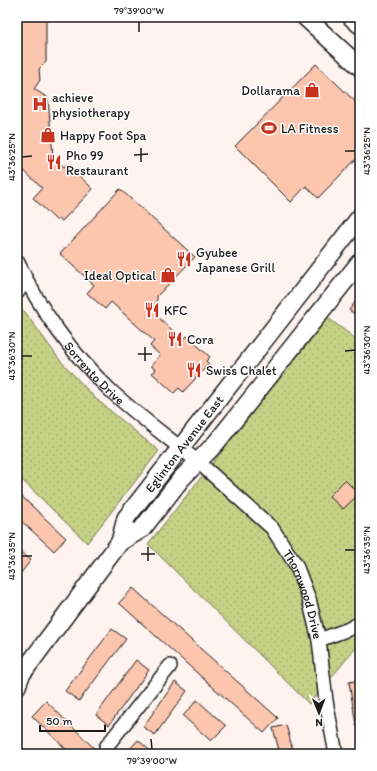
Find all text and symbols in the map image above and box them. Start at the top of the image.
text: 79°39'00"W [114,4,165,17]
shop icon: Dollarama [303,81,321,99]
place label: Dollarama [241,83,300,98]
place label: achieve physiotherapy [52,90,130,120]
hospital icon: achieve physiotherapy [31,95,49,113]
sports icon: LA Fitness [260,119,278,137]
place label: LA Fitness [281,121,339,136]
shop icon: Happy Foot Spa [39,126,57,144]
text: 43°36'25"N [360,127,373,175]
place label: Happy Foot Spa [60,128,147,143]
text: 43°36'25"N [5,133,18,181]
place label: Pho 99 Restaurant [66,148,129,178]
restaurant icon: Pho 99 Restaurant [45,153,63,171]
place label: Gyubee Japanese Grill [196,245,275,275]
restaurant icon: Gyubee Japanese Grill [175,250,193,268]
shop icon: Ideal Optical [159,266,177,284]
place label: Ideal Optical [84,268,156,283]
restaurant icon: KFC [143,301,161,319]
place label: KFC [164,303,187,318]
text: 43°36'30"N [360,325,373,375]
restaurant icon: Cora [166,330,184,348]
text: 43°36'30"N [5,331,18,381]
place label: Cora [187,332,214,347]
street label: Sorrento Drive [61,339,128,408]
restaurant icon: Swiss Chalet [185,361,203,379]
place label: Swiss Chalet [206,363,277,378]
street label: Eglinton Avenue East [142,392,227,495]
text: 43°36'35"N [360,526,373,574]
text: 43°36'35"N [5,532,18,580]
street label: Thornwood Drive [280,547,325,641]
north arrow [299,693,339,733]
scale bar [40,707,105,733]
text: 50 m [46,714,72,728]
text: N [315,716,323,729]
text: 79°39'00"W [127,754,178,767]

